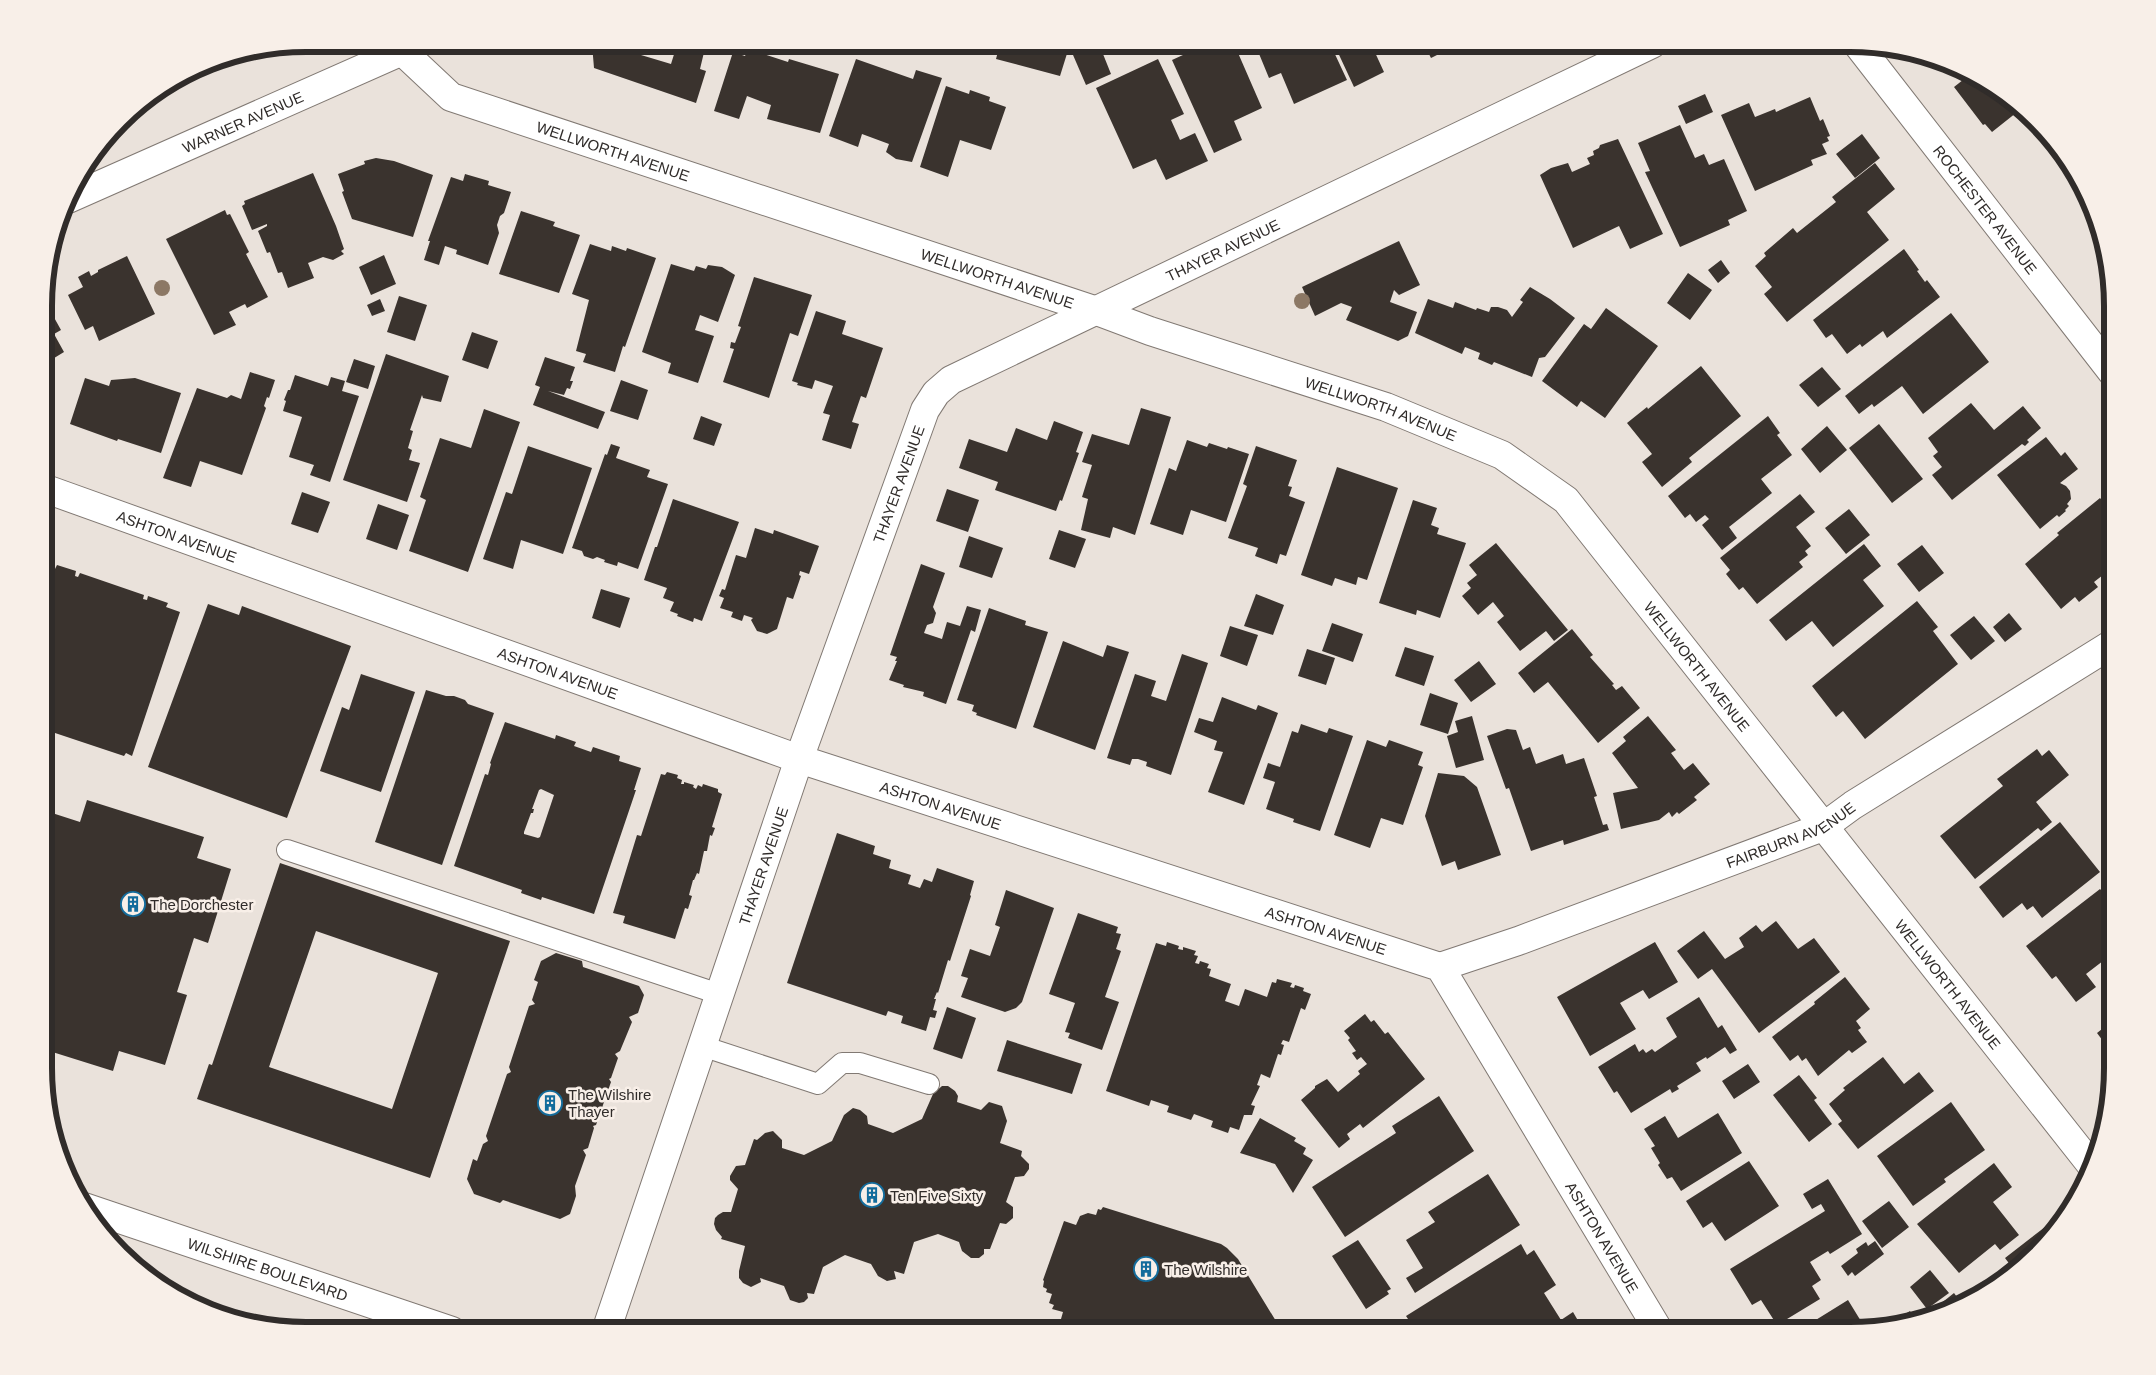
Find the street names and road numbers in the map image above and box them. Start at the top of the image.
street label: WARNER AVENUE [180,88,306,156]
street label: WELLWORTH AVENUE [534,117,692,184]
street label: ROCHESTER AVENUE [1930,142,2041,277]
street label: THAYER AVENUE [1163,215,1282,284]
street label: WELLWORTH AVENUE [919,245,1076,311]
street label: WELLWORTH AVENUE [1303,373,1459,444]
street label: THAYER AVENUE [869,423,927,545]
street label: ASHTON AVENUE [115,507,239,565]
street label: WELLWORTH AVENUE [1641,598,1754,734]
street label: ASHTON AVENUE [496,643,620,702]
street label: ASHTON AVENUE [878,777,1003,833]
street label: FAIRBURN AVENUE [1724,798,1858,871]
street label: THAYER AVENUE [735,804,791,927]
street label: ASHTON AVENUE [1263,902,1389,958]
street label: WELLWORTH AVENUE [1892,916,2005,1052]
street label: ASHTON AVENUE [1563,1179,1642,1296]
street label: WILSHIRE BOULEVARD [185,1234,350,1304]

